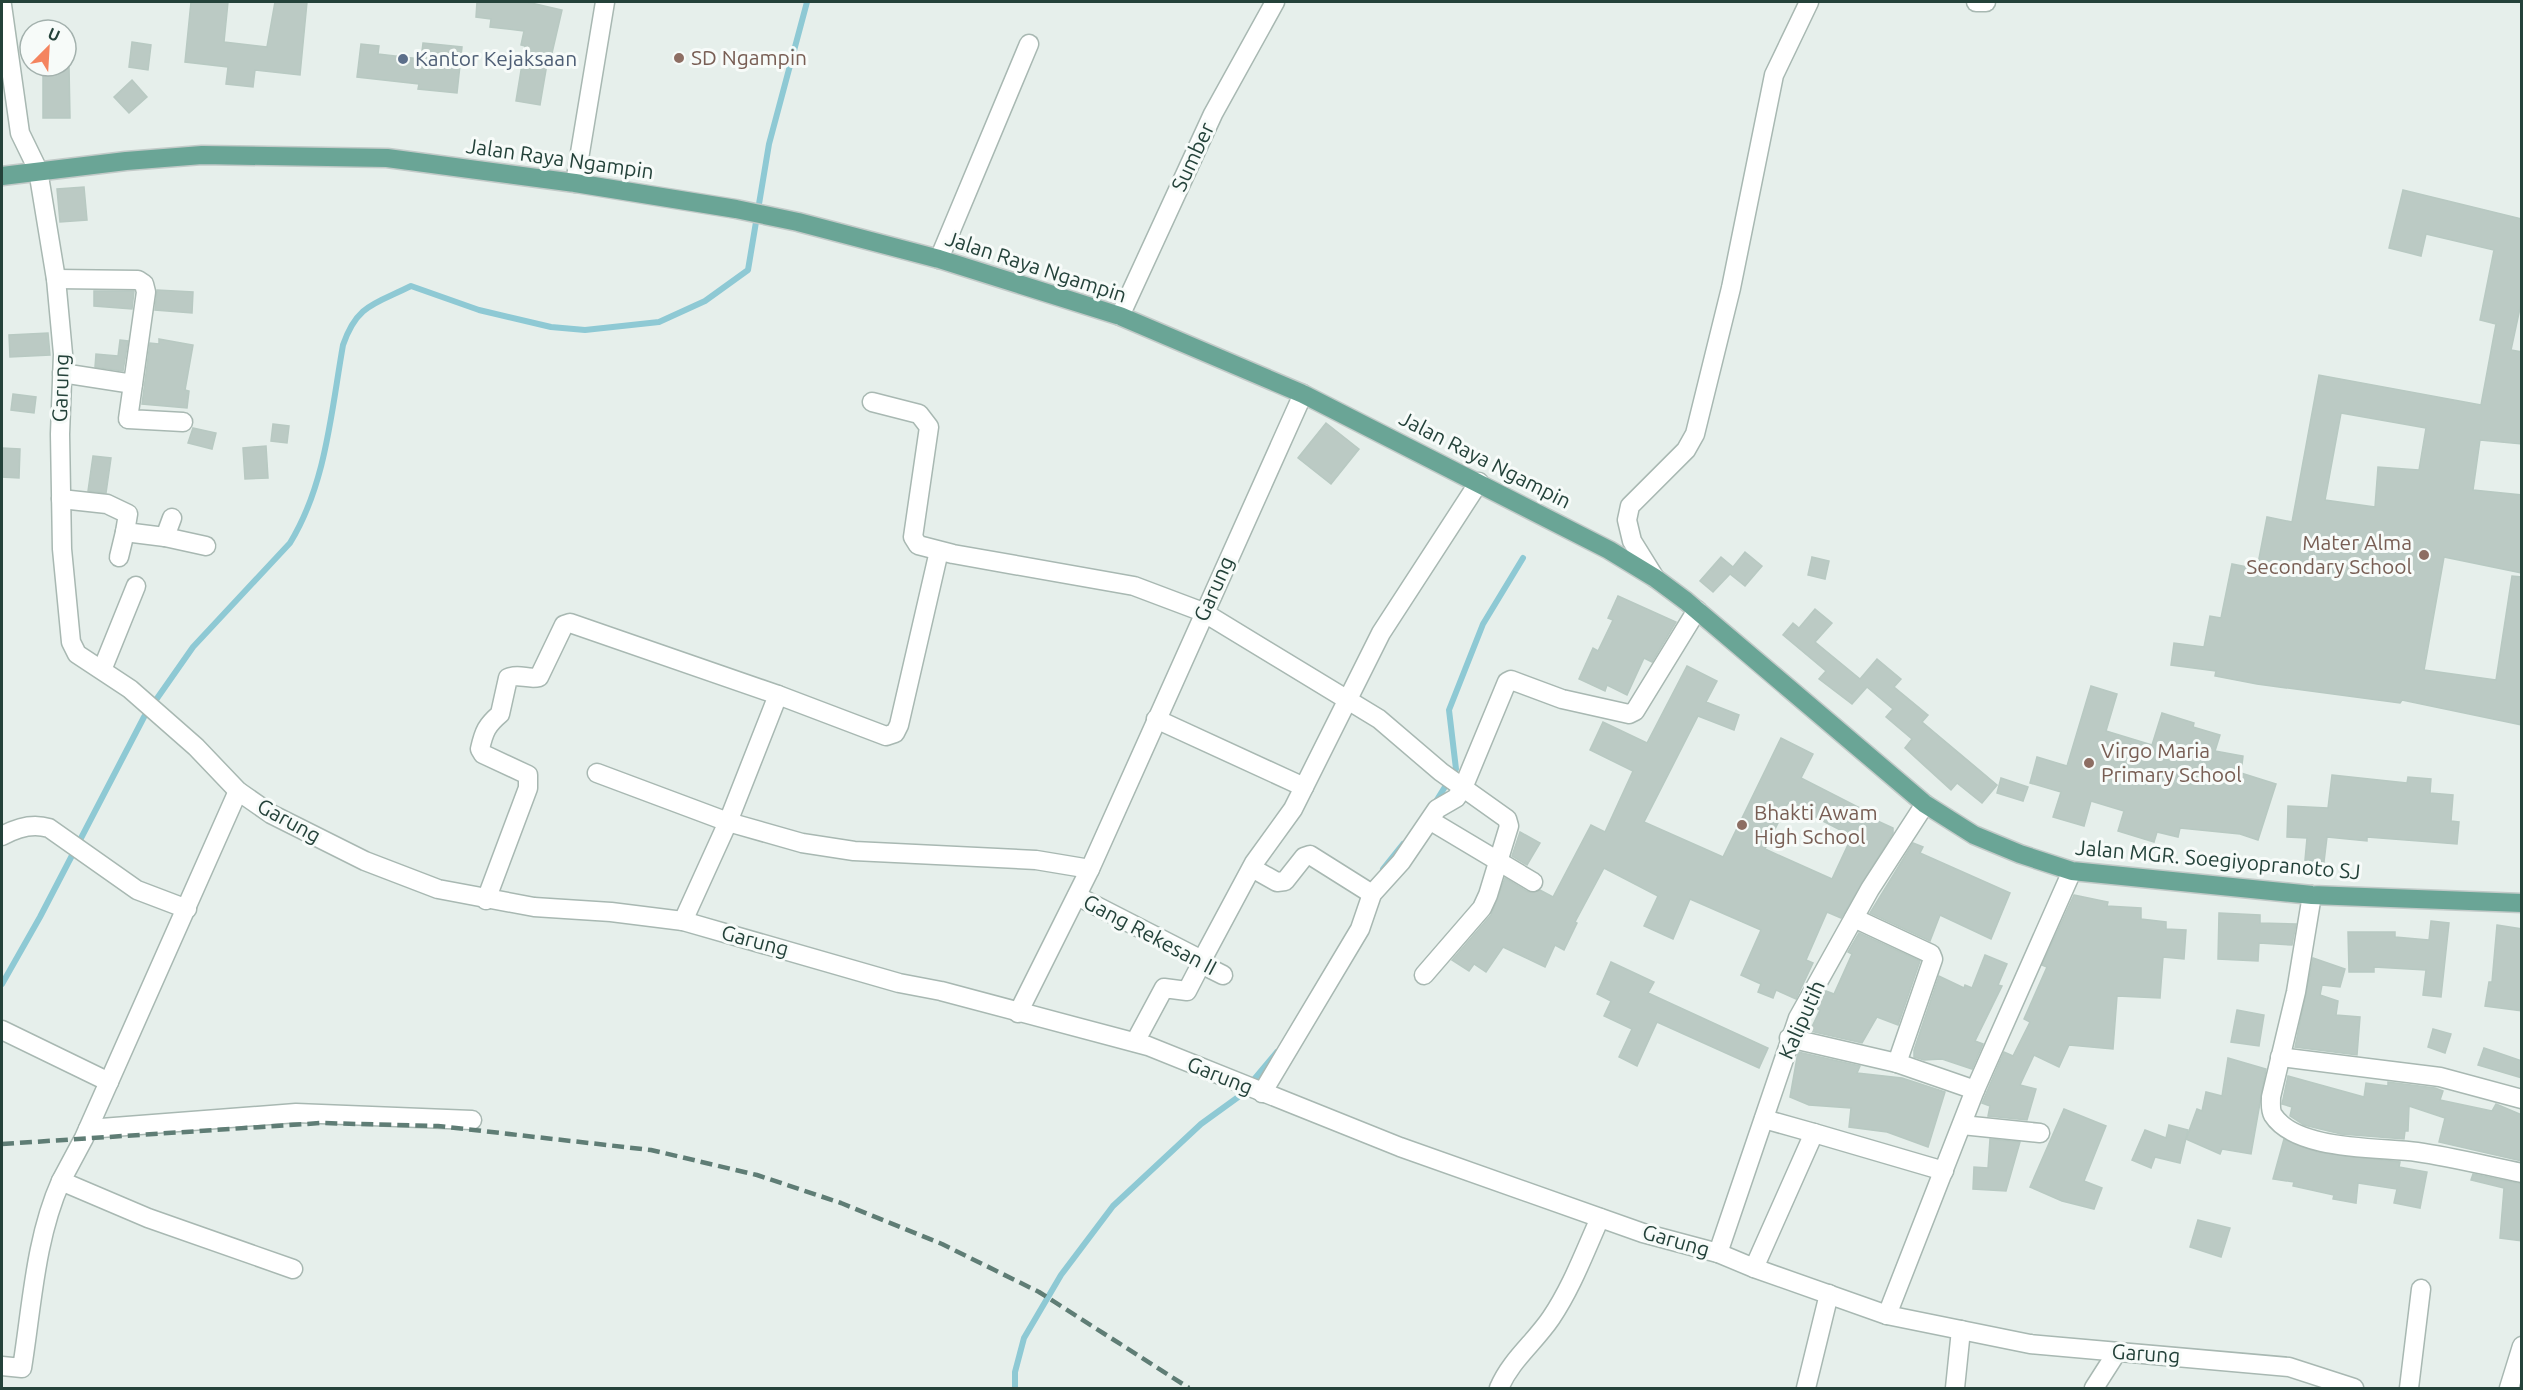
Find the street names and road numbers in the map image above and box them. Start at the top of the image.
street label: Sumber [1166,118,1218,195]
street label: Jalan Raya Ngampin [465,133,655,183]
street label: Jalan Raya Ngampin [943,225,1130,307]
street label: Garung [47,353,73,423]
street label: Jalan Raya Ngampin [1396,405,1575,513]
street label: Garung [1188,552,1238,625]
street label: Garung [254,793,325,847]
street label: Jalan MGR. Soegiyopranoto SJ [2075,835,2362,883]
street label: Gang Rekesan II [1080,889,1221,979]
street label: Garung [719,920,792,961]
street label: Kaliputih [1773,976,1829,1063]
street label: Garung [1184,1051,1257,1099]
street label: Garung [1640,1219,1713,1261]
street label: Garung [2111,1339,2181,1367]

